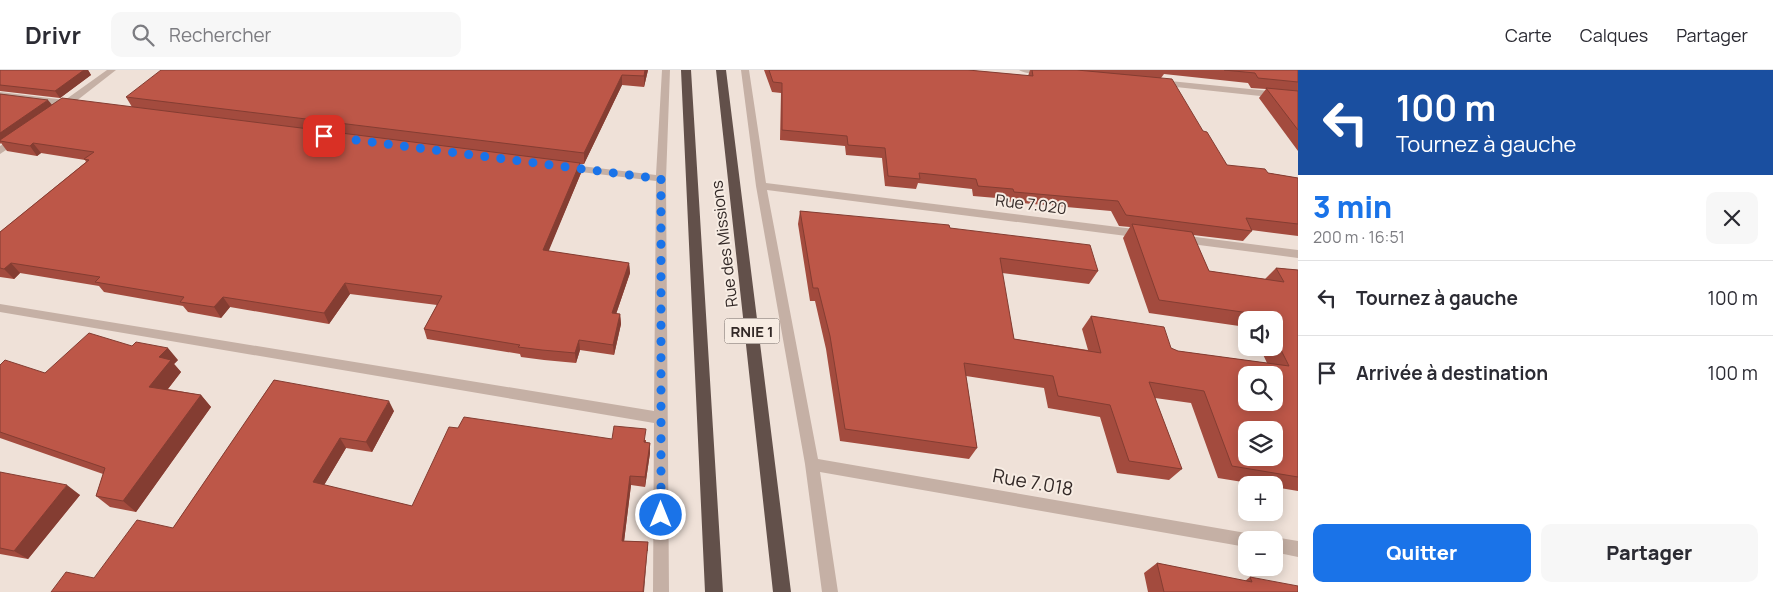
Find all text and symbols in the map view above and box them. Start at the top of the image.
search box [111,12,461,57]
text: Drivr [25,18,81,51]
icon: search [129,21,157,49]
text: Rechercher [169,22,271,48]
text: Carte [1505,23,1552,47]
text: Calques [1580,23,1648,47]
text: Partager [1676,23,1748,47]
text: 100 m [1396,84,1496,132]
icon: left [1313,90,1378,155]
pin [303,115,345,157]
icon: arrive [310,122,338,150]
text: Tournez à gauche [1396,129,1576,159]
street label: Rue des Missions [705,179,743,309]
text: 3 min [1313,186,1392,227]
street label: Rue 7.020 [994,189,1068,219]
button: close [1706,192,1758,244]
text: 200 m · 16:51 [1313,226,1405,248]
icon: left [1313,284,1341,312]
text: Tournez à gauche [1356,285,1518,311]
text: 100 m [1707,285,1758,311]
map controls [1238,311,1283,576]
button: sound [1238,311,1283,356]
road number: RNIE 1 [724,318,780,344]
icon: arrive [1313,359,1341,387]
text: Arrivée à destination [1356,360,1548,386]
text: 100 m [1707,360,1758,386]
button: search [1238,366,1283,411]
button: layers [1238,421,1283,466]
street label: Rue 7.018 [991,462,1075,502]
button: + [1238,476,1283,521]
position arrow [634,488,686,540]
button: Quitter [1313,524,1531,582]
button: Partager [1541,524,1758,582]
button: − [1238,531,1283,576]

